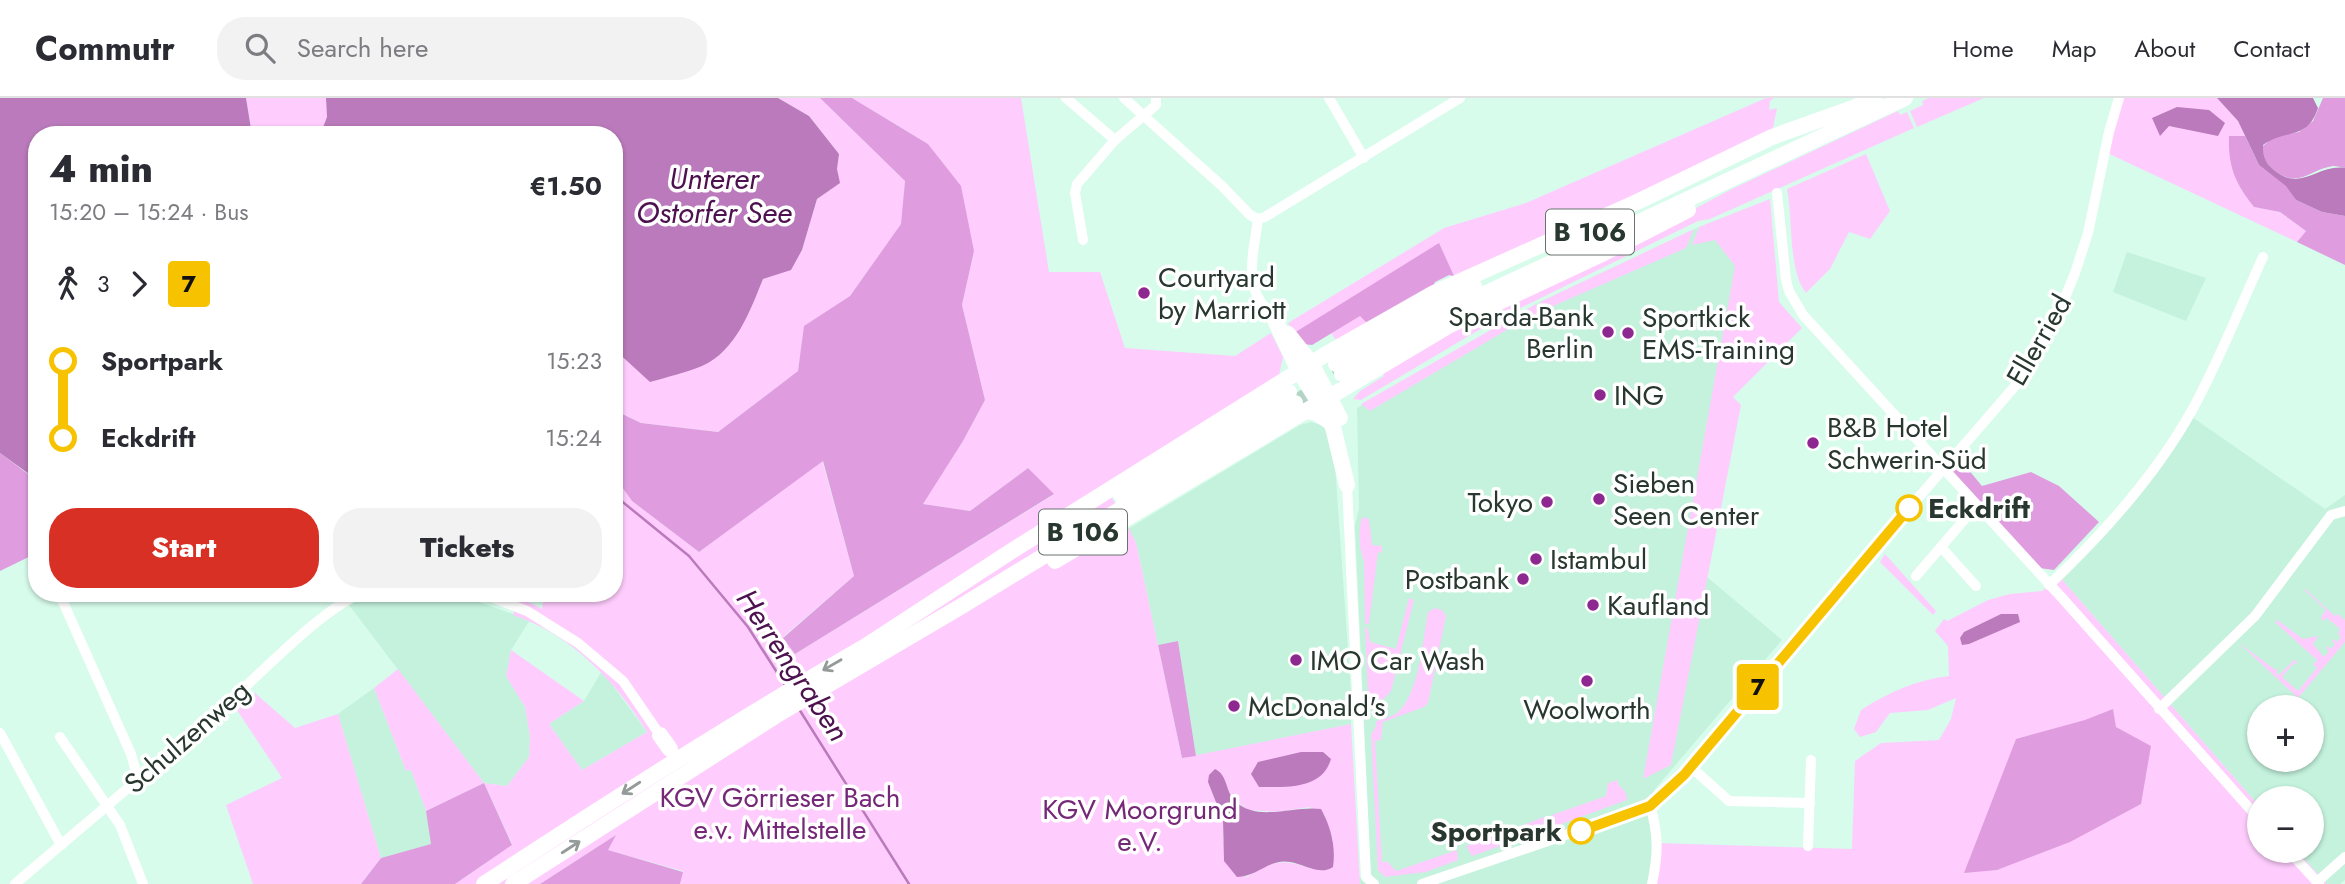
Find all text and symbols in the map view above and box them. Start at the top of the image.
search box [217,17,707,80]
text: Commutr [35,25,175,72]
icon: search [241,29,279,67]
text: Search here [297,29,428,67]
text: Home [1952,31,2014,66]
text: Map [2052,31,2096,66]
text: About [2134,31,2195,66]
text: Contact [2233,31,2310,66]
text: 4 min [49,141,153,196]
water label: Unterer Ostorfer See [636,157,792,234]
text: €1.50 [529,167,602,205]
text: 15:20 – 15:24 · Bus [49,195,249,229]
road number: B 106 [1546,209,1634,254]
place label: Courtyard by Marriott [1158,257,1286,330]
icon: walk [49,265,87,303]
icon: forward [120,265,158,303]
text: 7 [182,266,196,301]
text: 3 [97,267,110,301]
marker: Courtyard by Marriott [1136,285,1152,301]
street label: Ellerried [1996,287,2082,393]
place label: Sparda-Bank Berlin [1448,296,1595,369]
place label: Sportkick EMS-Training [1642,297,1795,370]
marker: Sparda-Bank Berlin [1600,324,1616,340]
marker: Sportkick EMS-Training [1620,325,1636,341]
text: Sportpark [101,342,223,380]
text: 15:23 [546,344,602,378]
place label: ING [1614,375,1664,416]
marker: ING [1592,387,1608,403]
place label: B&B Hotel Schwerin-Süd [1827,407,1987,480]
text: Eckdrift [101,419,196,457]
text: 15:24 [545,421,602,455]
marker: B&B Hotel Schwerin-Süd [1805,435,1821,451]
place label: Sieben Seen Center [1613,463,1760,536]
place label: Tokyo [1468,482,1533,523]
place label: Eckdrift [1928,488,2030,529]
marker: Sieben Seen Center [1591,491,1607,507]
marker: Tokyo [1539,494,1555,510]
marker: Eckdrift [1896,495,1922,521]
button: Start [49,508,319,588]
button: Tickets [333,508,602,588]
road number: B 106 [1039,510,1127,554]
place label: Istambul [1550,539,1647,580]
marker: Istambul [1528,551,1544,567]
place label: Postbank [1405,559,1510,600]
marker: Postbank [1515,571,1531,587]
water label: Herrengraben [726,580,860,750]
place label: Kaufland [1607,585,1710,626]
marker: Kaufland [1585,597,1601,613]
place label: IMO Car Wash [1310,640,1485,681]
marker: IMO Car Wash [1288,652,1304,668]
one-way arrow [823,658,843,672]
line badge: 7 [1735,664,1781,710]
text: 7 [1751,669,1765,704]
street label: Schulzenweg [115,671,259,803]
marker: Woolworth [1579,673,1595,689]
place label: McDonald's [1248,686,1385,727]
place label: Woolworth [1523,689,1651,730]
map controls [2247,695,2324,863]
button: + [2247,695,2324,772]
marker: McDonald's [1226,698,1242,714]
park label: KGV Görrieser Bach e.v. Mittelstelle [660,777,900,850]
one-way arrow [621,782,641,796]
button: − [2247,786,2324,863]
park label: KGV Moorgrund e.V. [1042,789,1238,862]
place label: Sportpark [1430,811,1562,852]
marker: Sportpark [1568,818,1594,844]
one-way arrow [560,840,580,854]

